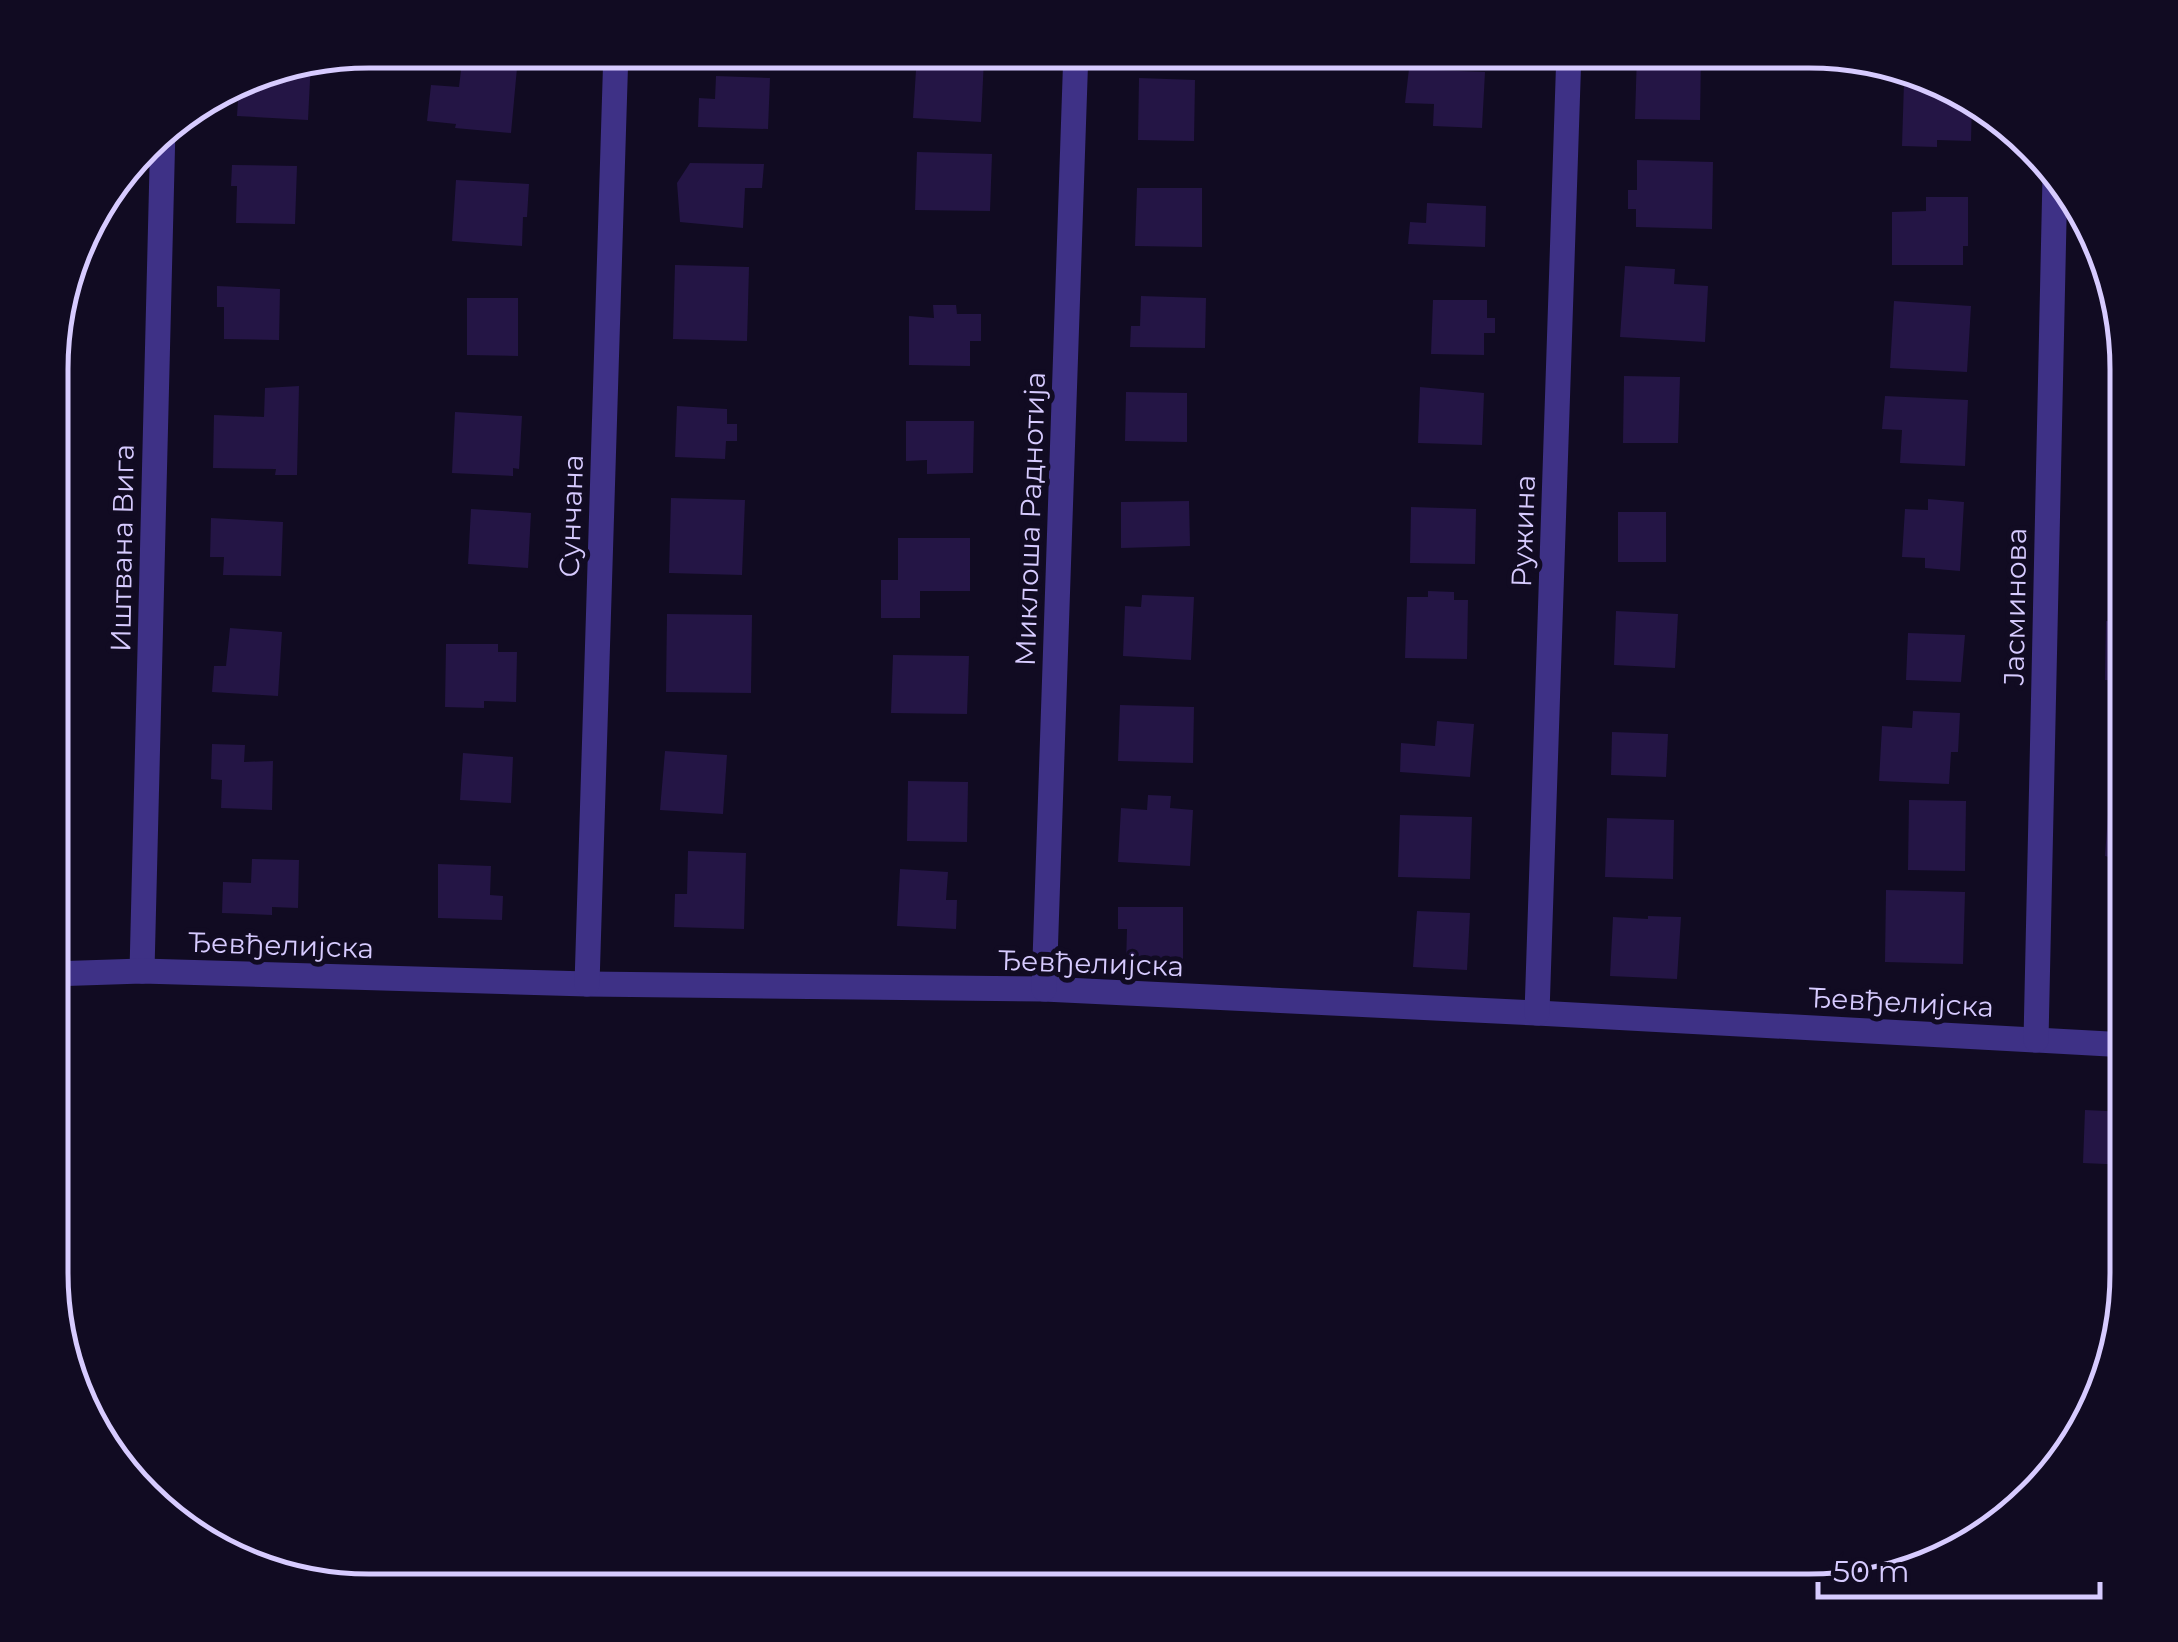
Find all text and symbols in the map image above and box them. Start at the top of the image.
street label: Миклоша Раднотија [1008,371,1052,667]
street label: Иштвана Вига [103,444,141,652]
street label: Сунчана [552,454,590,578]
street label: Ружина [1504,474,1542,588]
street label: Јасминова [1997,528,2033,686]
street label: Ђевђелијска [188,925,374,965]
street label: Ђевђелијска [998,943,1184,983]
street label: Ђевђелијска [1807,980,1995,1024]
scale bar [1818,1537,2100,1599]
text: 50 m [1833,1553,1910,1590]

